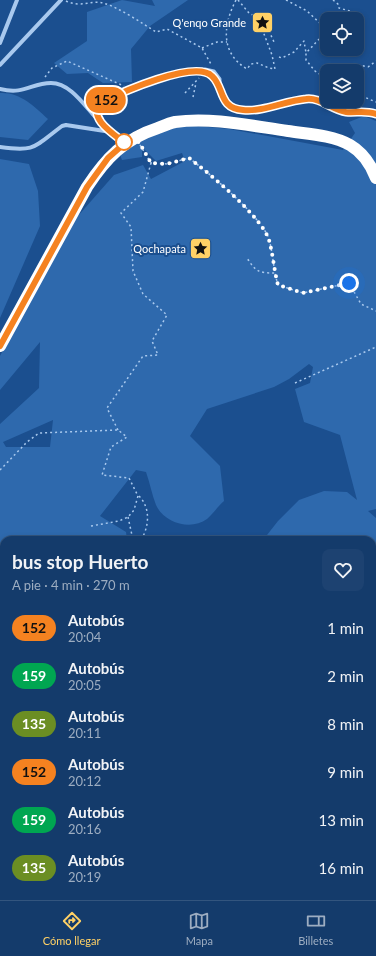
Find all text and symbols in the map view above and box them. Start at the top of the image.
place icon: Q'enqo Grande [249,10,275,36]
map controls [320,12,364,108]
button: locate [320,12,364,56]
place label: Q'enqo Grande [173,16,246,29]
button: layers [320,64,364,108]
line badge: 152 [83,87,129,113]
text: 152 [94,91,118,108]
unlabelled marker [115,133,133,151]
place icon: Qochapata [188,236,214,262]
place label: Qochapata [133,242,186,255]
your location [339,273,359,293]
button: heart [322,549,364,591]
text: bus stop Huerto [12,550,148,573]
text: A pie · 4 min · 270 m [12,577,130,593]
text: Autobús [68,611,124,629]
text: 152 [22,619,46,636]
text: 1 min [327,619,364,637]
text: 20:04 [68,629,101,645]
text: Autobús [68,659,124,677]
text: 159 [22,667,46,684]
text: 2 min [327,667,364,685]
text: 20:05 [68,677,101,693]
text: Autobús [68,707,124,725]
text: 135 [22,715,46,732]
text: 8 min [327,715,364,733]
text: 20:11 [68,725,101,741]
text: Autobús [68,755,124,773]
text: 152 [22,763,46,780]
text: 9 min [327,763,364,781]
text: 20:12 [68,773,101,789]
text: Autobús [68,803,124,821]
text: 159 [22,811,46,828]
text: 13 min [318,811,364,829]
text: 20:16 [68,821,101,837]
text: Autobús [68,851,124,869]
text: 135 [22,859,46,876]
text: 16 min [318,859,364,877]
text: 20:19 [68,869,101,885]
tab: Cómo llegar [43,910,100,947]
tab: Mapa [186,910,213,947]
tab: Billetes [298,910,333,947]

